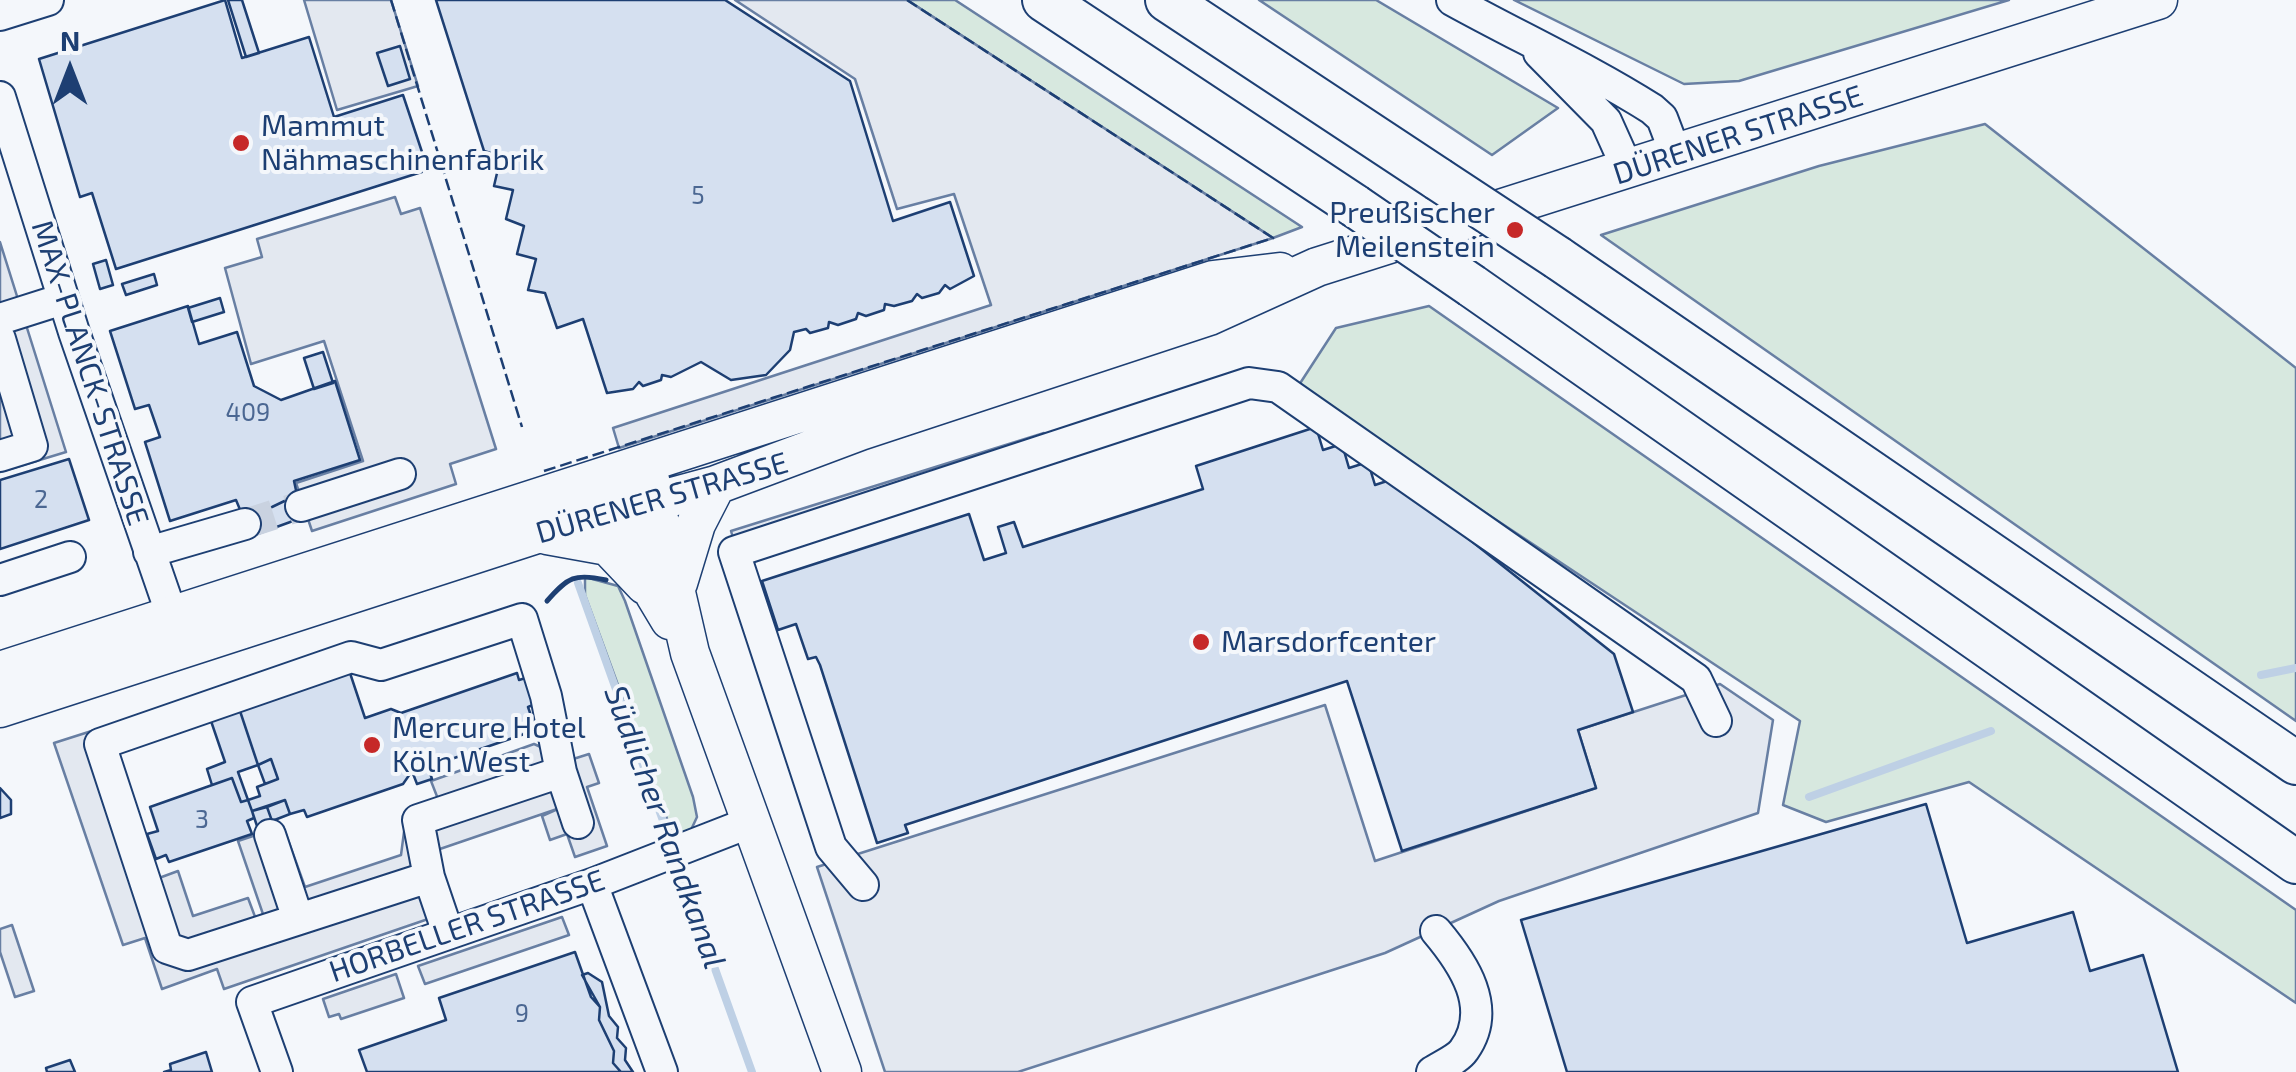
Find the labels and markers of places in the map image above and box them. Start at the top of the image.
place label: Mammut Nähmaschinenfabrik [261,108,544,178]
marker: Mammut Nähmaschinenfabrik [230,132,252,154]
place label: Preußischer Meilenstein [1329,195,1495,266]
marker: Preußischer Meilenstein [1504,219,1526,241]
place label: Marsdorfcenter [1221,624,1436,660]
marker: Marsdorfcenter [1190,631,1212,653]
place label: Mercure Hotel Köln West [392,710,586,780]
marker: Mercure Hotel Köln West [361,734,383,756]

